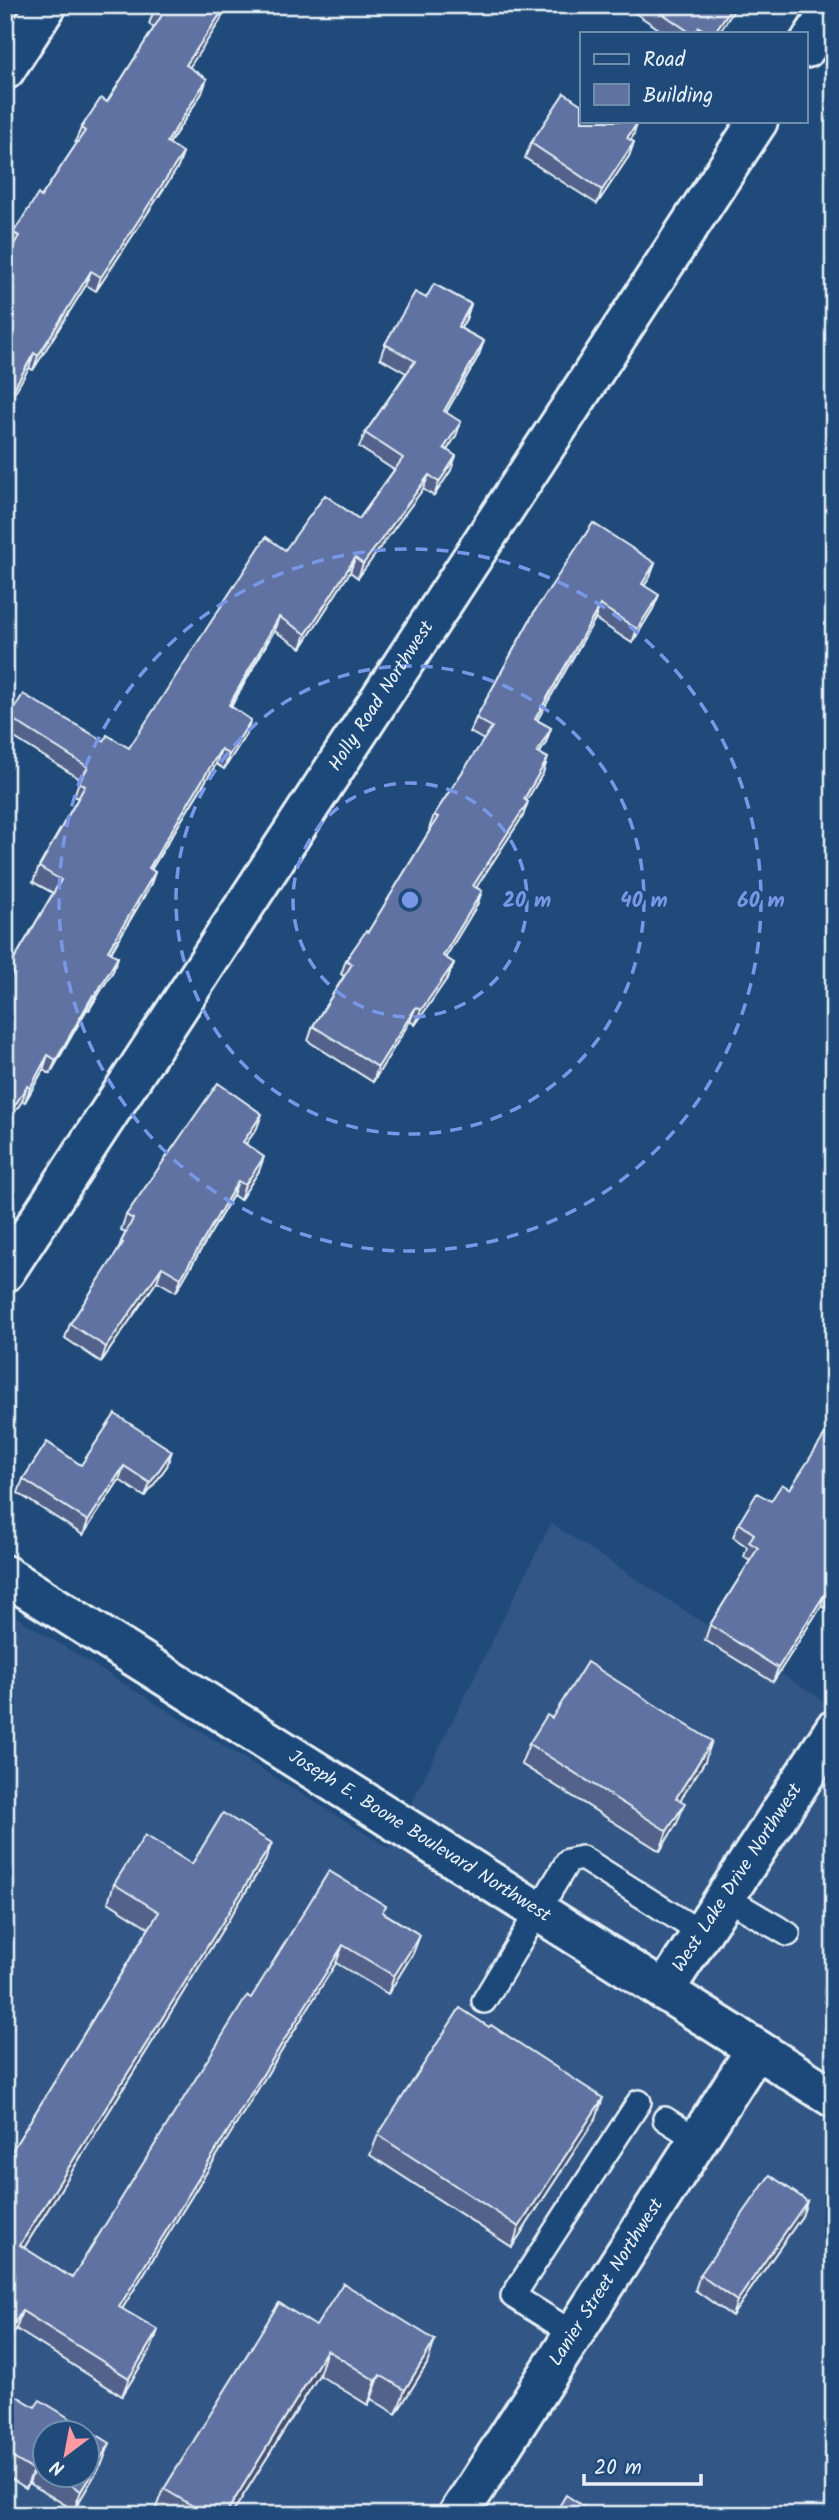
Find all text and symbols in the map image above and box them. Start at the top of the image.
legend [580,32,808,122]
text: Road [643,44,686,77]
text: Building [643,80,713,113]
street label: Holly Road Northwest [321,614,442,778]
text: 20 m [503,885,551,918]
text: 40 m [620,885,668,918]
text: 60 m [737,885,785,918]
centre of rings [398,888,422,912]
street label: Joseph E. Boone Boulevard Northwest [282,1742,557,1931]
street label: West Lake Drive Northwest [665,1777,811,1978]
street label: Lanier Street Northwest [542,2192,672,2372]
north arrow [32,2418,102,2488]
scale bar [584,2443,701,2487]
text: N [45,2451,71,2483]
text: 20 m [594,2452,642,2485]

